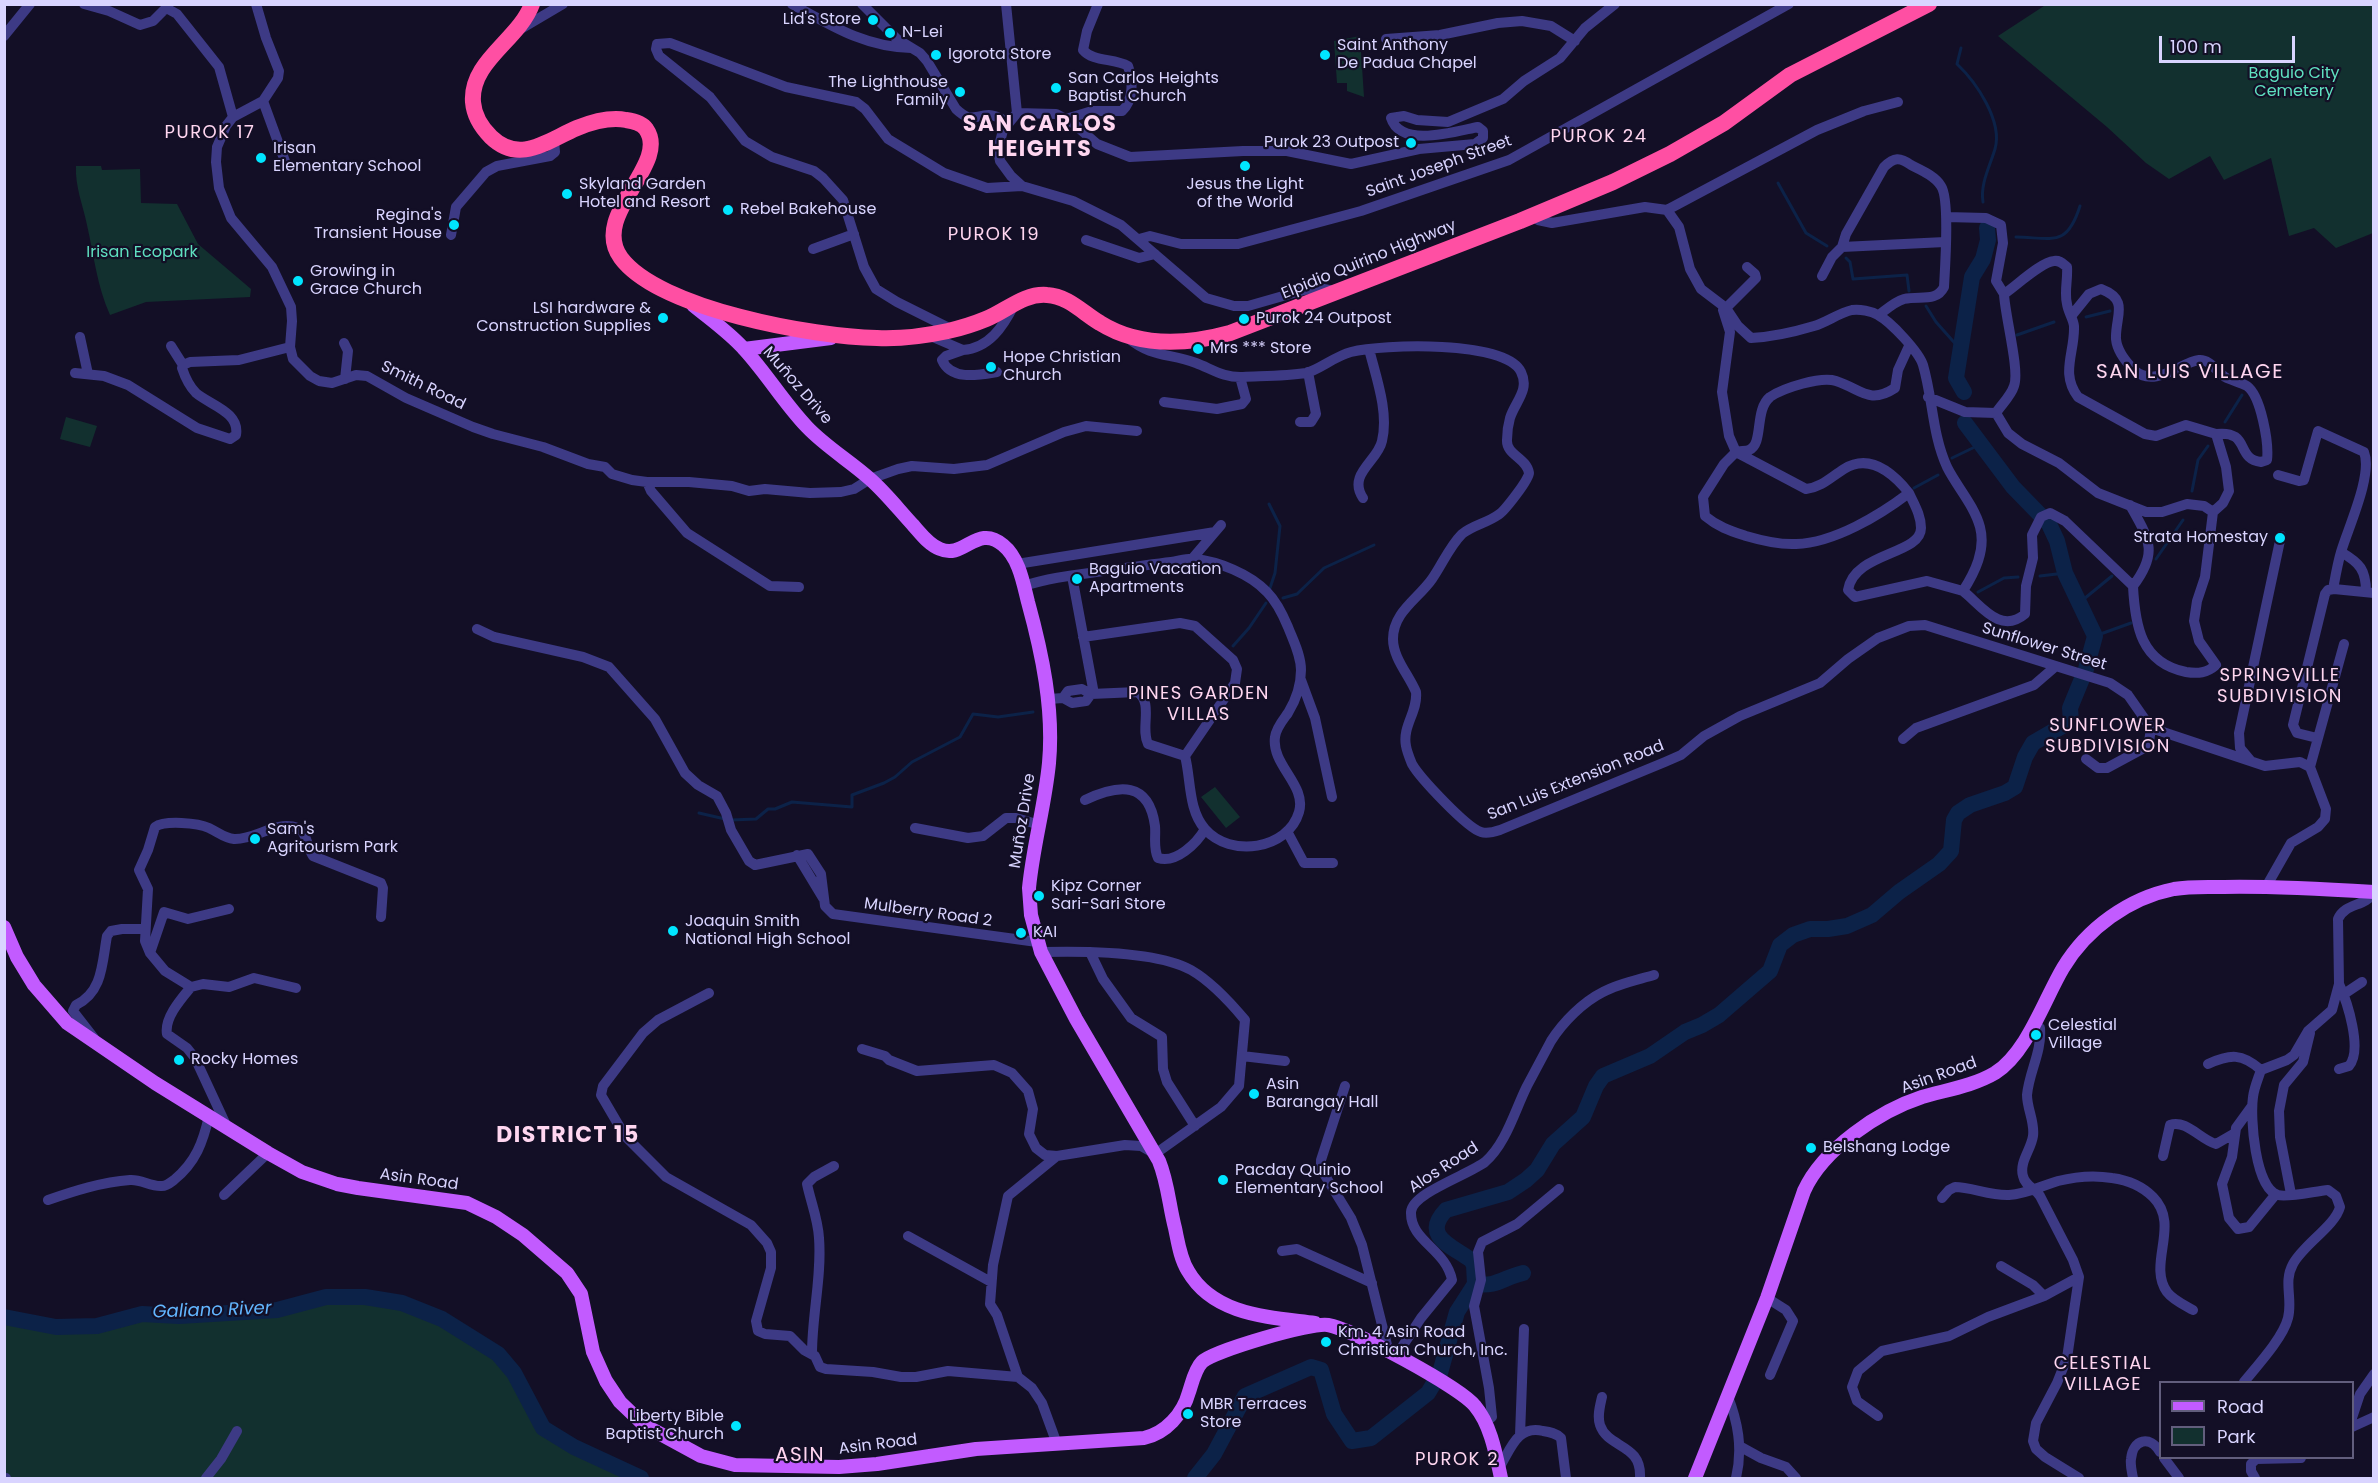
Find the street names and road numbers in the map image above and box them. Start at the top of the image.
street label: Saint Joseph Street [1364,132,1514,202]
street label: Elpidio Quirino Highway [1279,216,1459,304]
street label: Muñoz Drive [758,343,836,429]
street label: Smith Road [378,357,468,415]
street label: Sunflower Street [1979,619,2109,675]
street label: San Luis Extension Road [1485,737,1667,825]
street label: Muñoz Drive [1006,772,1040,870]
street label: Mulberry Road 2 [863,895,993,931]
street label: Asin Road [1899,1053,1979,1099]
street label: Alos Road [1406,1138,1482,1198]
street label: Asin Road [378,1165,460,1195]
street label: Asin Road [838,1431,918,1459]

